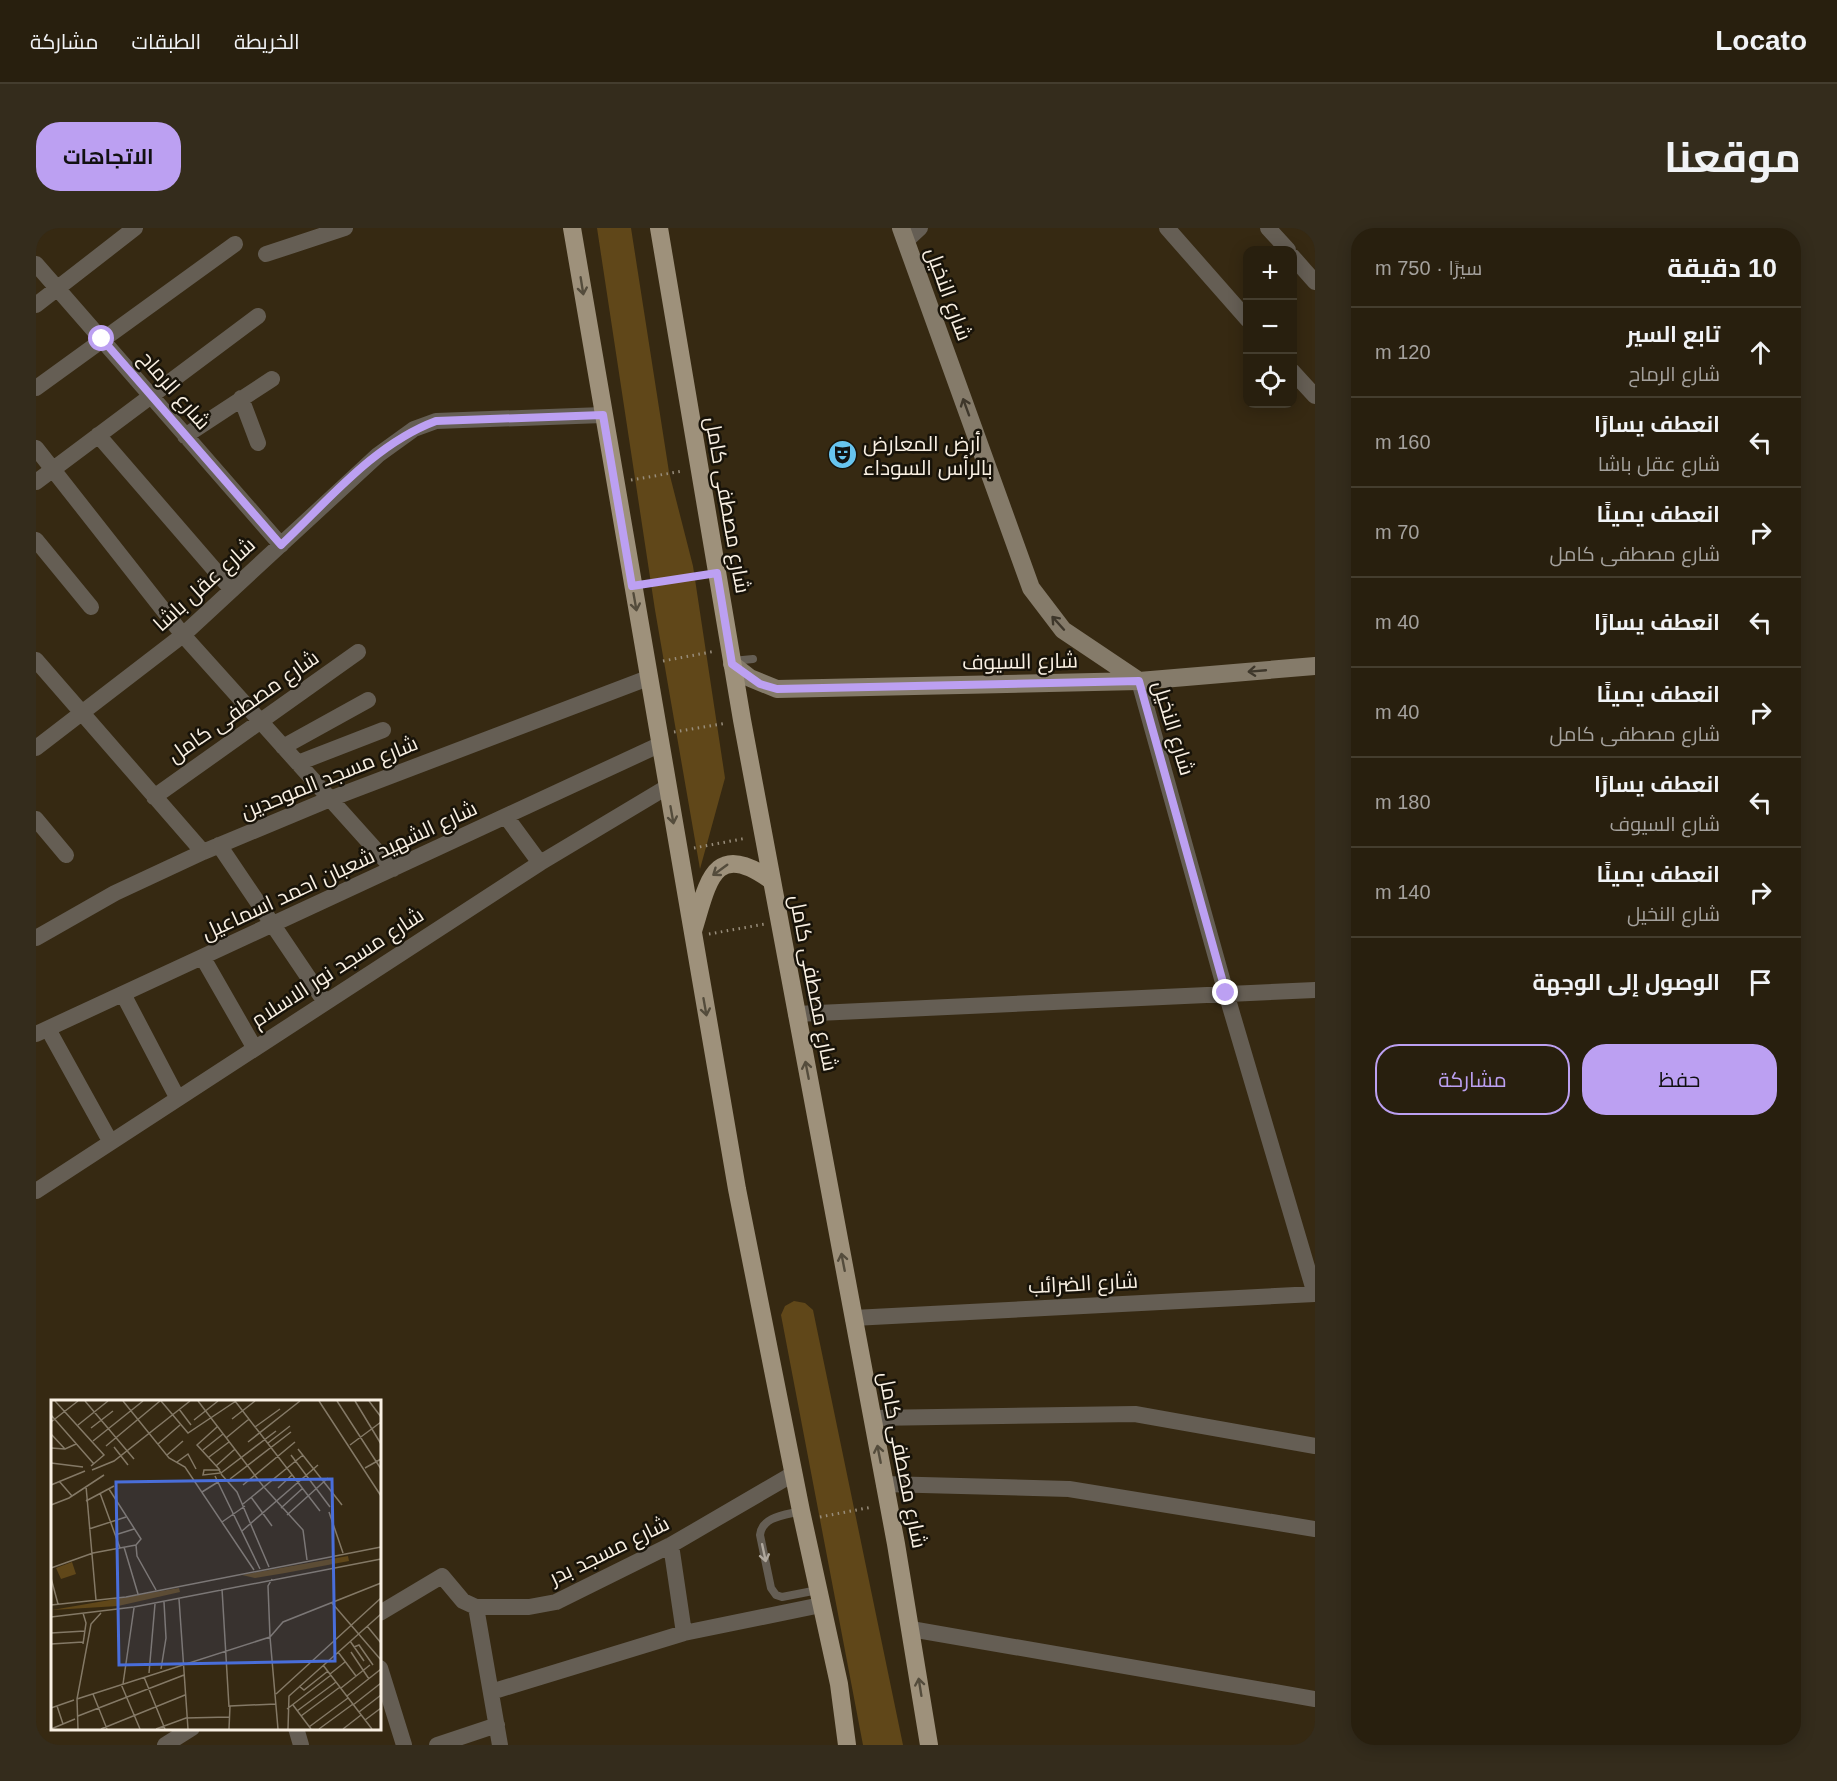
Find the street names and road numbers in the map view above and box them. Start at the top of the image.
street label: شارع النخيل [919,244,977,345]
street label: شارع الرماح [133,346,215,436]
street label: شارع مصطفى كامل [698,415,755,596]
street label: شارع عقل باشا [149,533,261,638]
street label: شارع مصطفى كامل [163,645,325,769]
street label: شارع السيوف [962,648,1078,677]
street label: شارع النخيل [1146,678,1199,779]
street label: شارع مسجد الموحدين [237,731,422,826]
street label: شارع الشهيد شعبان احمد اسماعيل [198,796,482,947]
street label: شارع مصطفى كامل [783,893,842,1074]
street label: شارع مسجد نور الاسلام [247,903,429,1034]
street label: شارع الضرائب [1028,1269,1139,1300]
street label: شارع مصطفى كامل [872,1370,931,1551]
street label: شارع مسجد بدر [545,1511,674,1592]

